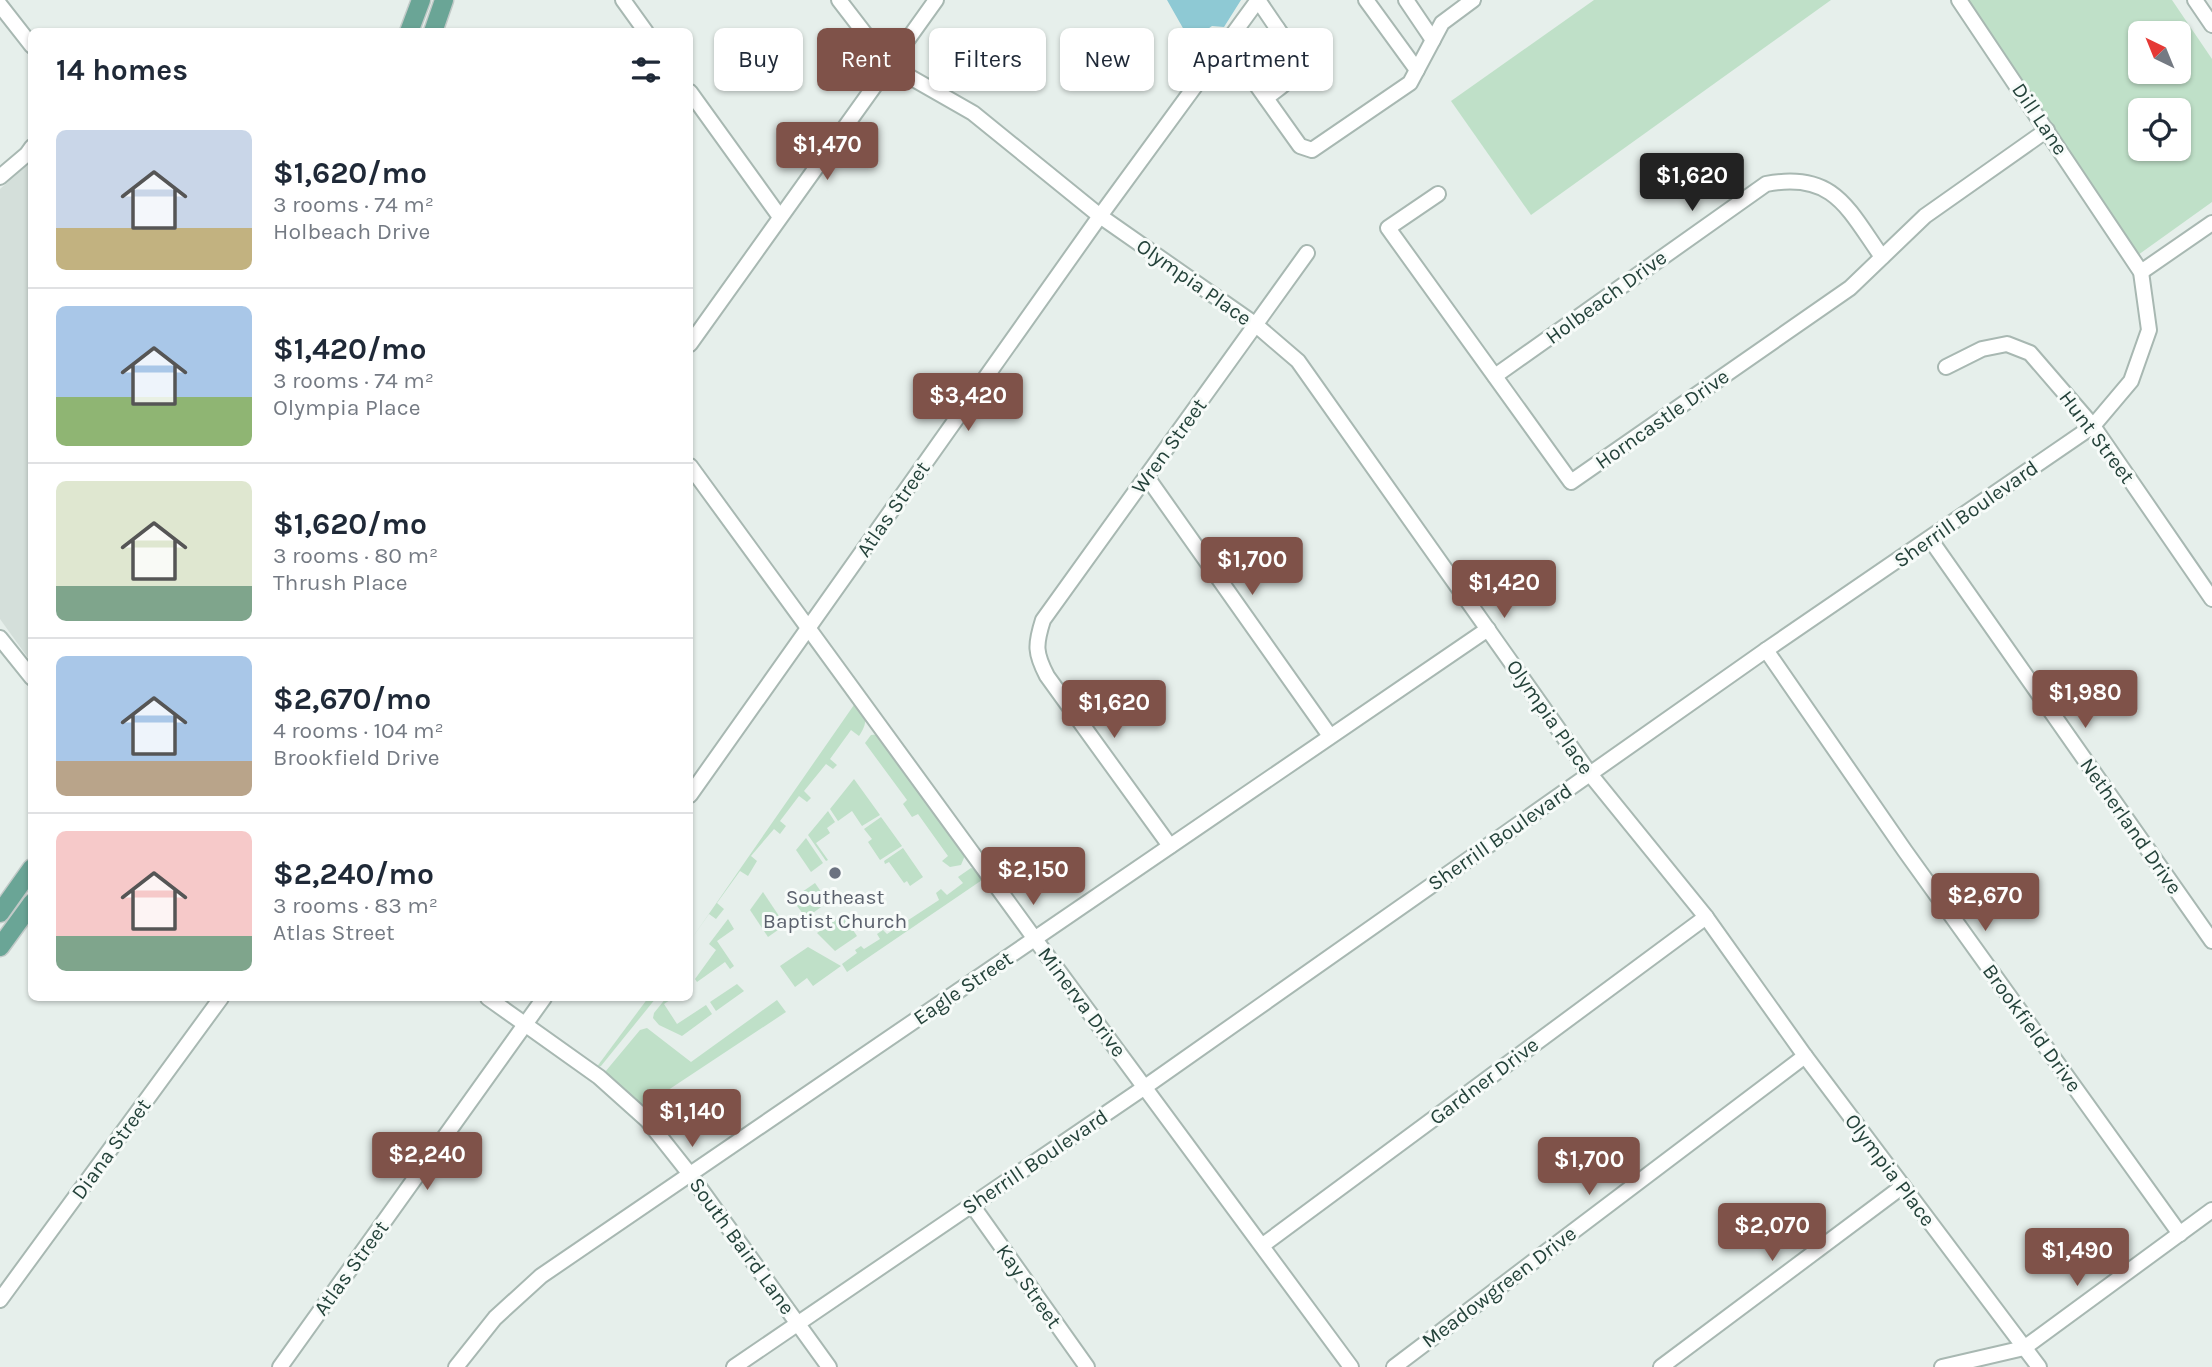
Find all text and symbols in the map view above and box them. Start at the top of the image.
north arrow [2128,21,2191,84]
map controls [2128,21,2191,161]
chip: Buy [714,28,803,91]
chip: Rent [817,28,915,91]
chip: Filters [929,28,1046,91]
chip: New [1060,28,1154,91]
chip: Apartment [1168,28,1333,91]
icon: filters [627,51,665,89]
text: 14 homes [56,52,188,88]
street label: Dill Lane [2007,78,2073,160]
button: locate [2128,98,2191,161]
pin: $1,470 [770,122,884,182]
text: $1,470 [792,131,862,158]
pin: $1,620 [1635,154,1749,213]
text: $1,620/mo [273,155,427,191]
icon: home [112,158,196,242]
text: $1,620 [1656,162,1728,189]
text: 3 rooms · 74 m² [273,191,434,218]
text: Holbeach Drive [273,218,430,245]
street label: Olympia Place [1132,234,1256,330]
street label: Holbeach Drive [1541,245,1671,349]
text: $1,420/mo [273,331,427,367]
icon: home [112,334,196,418]
street label: Horncastle Drive [1590,364,1734,474]
text: 3 rooms · 74 m² [273,367,434,394]
pin: $3,420 [911,374,1025,433]
text: $3,420 [929,382,1007,409]
street label: Hunt Street [2054,386,2140,488]
text: Olympia Place [273,394,420,421]
street label: Wren Street [1126,394,1212,498]
street label: Sherrill Boulevard [1889,455,2043,573]
street label: Atlas Street [851,457,935,561]
text: $1,620/mo [273,506,427,542]
icon: home [112,509,196,593]
pin: $1,700 [1195,538,1309,597]
text: 3 rooms · 80 m² [273,542,438,569]
text: $1,700 [1217,546,1287,573]
pin: $1,420 [1447,560,1561,620]
text: Thrush Place [273,569,408,596]
text: $1,420 [1468,569,1540,596]
street label: Olympia Place [1502,655,1598,779]
pin: $1,980 [2028,670,2142,730]
text: $1,980 [2048,679,2122,706]
pin: $1,620 [1057,680,1171,740]
text: $2,670/mo [273,681,431,717]
icon: home [112,684,196,768]
text: $1,620 [1078,689,1150,716]
text: 4 rooms · 104 m² [273,717,444,744]
text: Brookfield Drive [273,744,440,771]
street label: Netherland Drive [2075,753,2187,899]
street label: Sherrill Boulevard [1423,778,1577,896]
pin: $2,150 [976,848,1090,907]
text: $2,240/mo [273,856,434,892]
text: $2,150 [997,856,1069,883]
icon: home [112,859,196,943]
marker: Southeast Baptist Church [827,865,843,881]
pin: $2,670 [1928,874,2042,933]
text: $2,670 [1947,882,2023,909]
place label: Southeast Baptist Church [763,885,907,933]
text: 3 rooms · 83 m² [273,892,438,919]
text: Atlas Street [273,919,395,946]
street label: Minerva Drive [1033,942,1131,1062]
street label: Eagle Street [909,946,1017,1030]
street label: Brookfield Drive [1978,959,2086,1097]
street label: Gardner Drive [1425,1032,1543,1130]
pin: $1,140 [635,1090,749,1149]
street label: Diana Street [66,1094,156,1204]
text: $1,140 [659,1098,725,1125]
street label: Sherrill Boulevard [958,1104,1112,1220]
street label: Olympia Place [1840,1109,1940,1231]
pin: $2,240 [370,1132,484,1192]
pin: $1,700 [1532,1138,1646,1197]
text: $2,240 [388,1141,466,1168]
text: $1,700 [1554,1146,1624,1173]
street label: South Baird Lane [684,1173,800,1319]
pin: $2,070 [1715,1204,1829,1263]
text: $2,070 [1734,1212,1810,1239]
street label: Atlas Street [309,1216,393,1320]
street label: Meadowgreen Drive [1417,1221,1581,1353]
pin: $1,490 [2020,1228,2134,1288]
text: $1,490 [2041,1237,2113,1264]
street label: Kay Street [991,1239,1067,1333]

